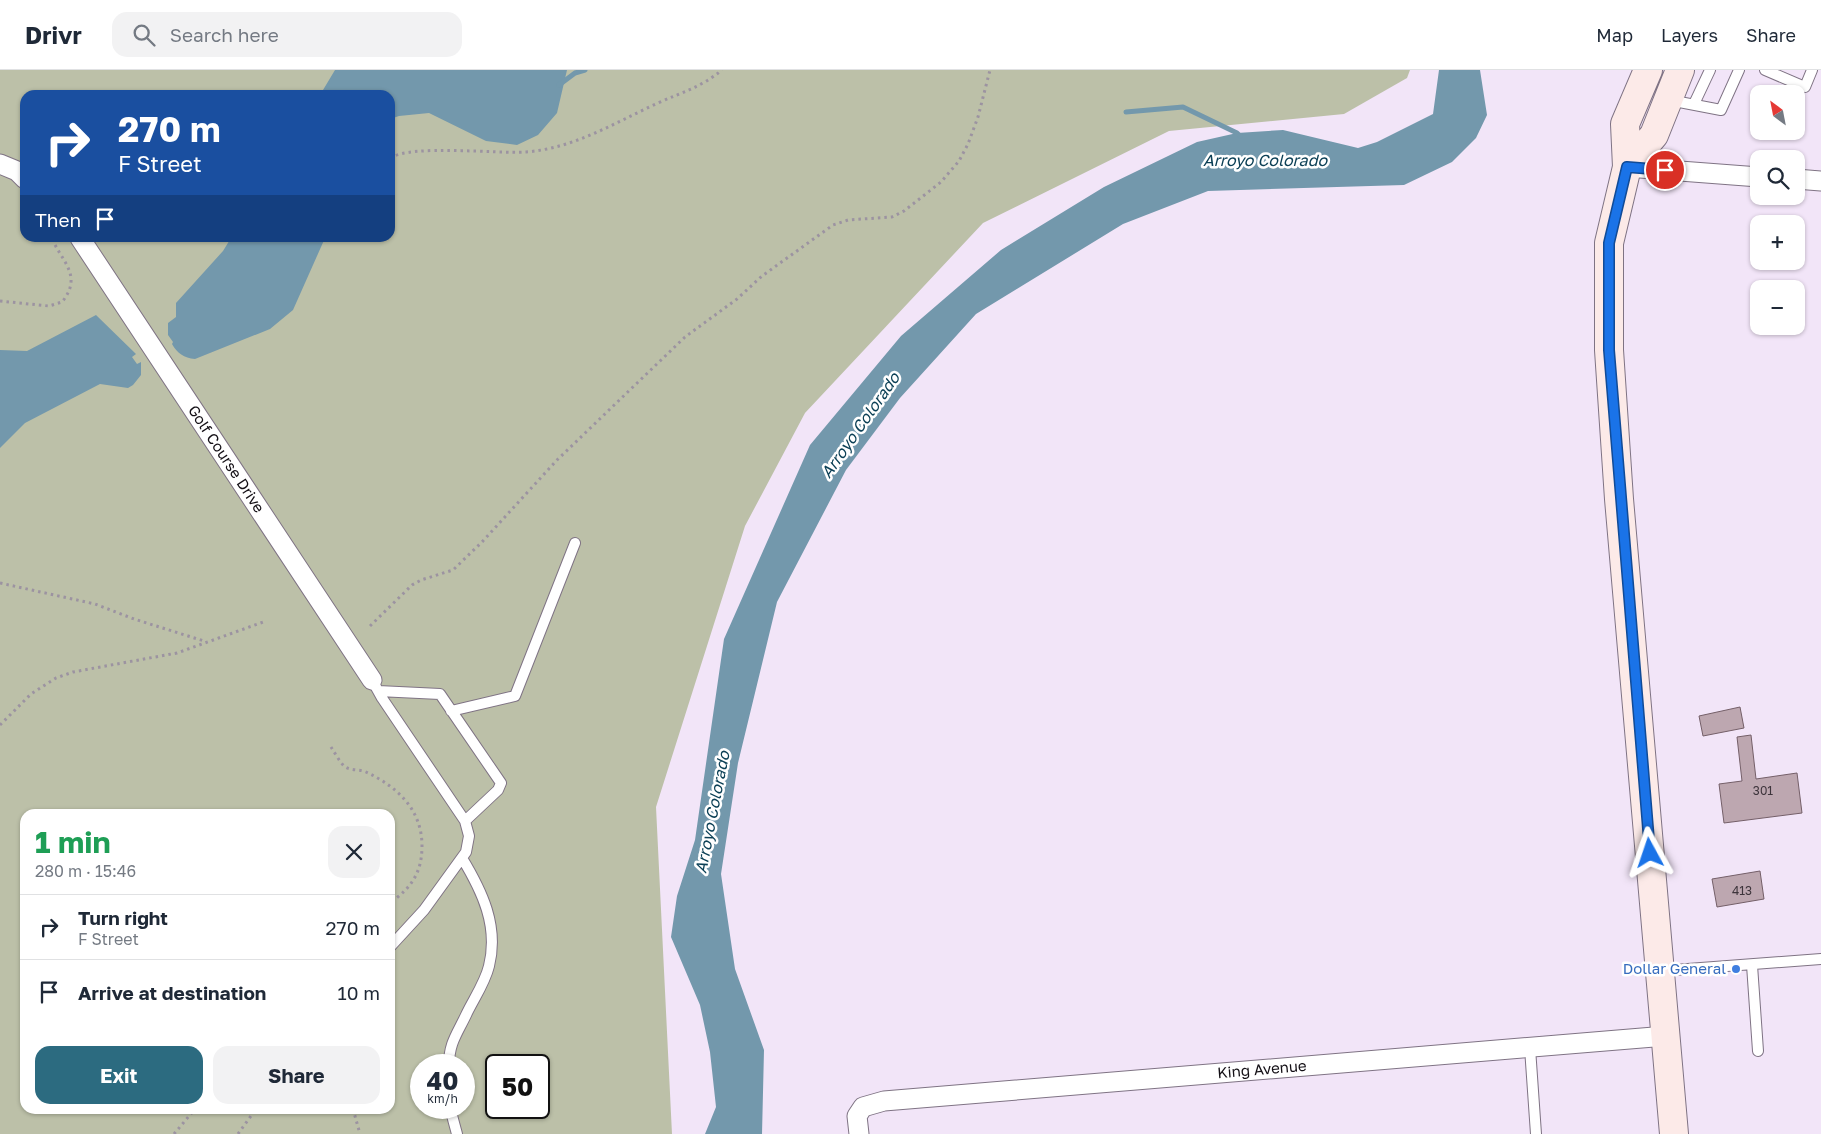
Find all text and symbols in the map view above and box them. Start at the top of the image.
search box [112,12,462,57]
text: Drivr [25,20,82,49]
icon: search [130,21,158,49]
text: Search here [170,23,279,46]
text: Map [1596,24,1633,46]
text: Layers [1661,24,1718,46]
text: Share [1746,24,1796,46]
north arrow [1750,85,1805,140]
map controls [1750,85,1805,335]
text: 270 m [118,108,221,150]
icon: right [35,110,100,175]
pin [1644,149,1686,191]
text: F Street [118,150,202,177]
water label: Arroyo Colorado [1203,150,1328,170]
button: search [1750,150,1805,205]
icon: arrive [1651,156,1679,184]
icon: arrive [91,205,119,233]
text: Then [35,208,81,231]
button: + [1750,215,1805,270]
button: − [1750,280,1805,335]
water label: Arroyo Colorado [816,367,905,482]
street label: Golf Course Drive [185,401,269,516]
water label: Arroyo Colorado [690,748,734,875]
house number: 301 [1753,783,1773,798]
text: 1 min [35,824,111,860]
button: close [328,826,380,878]
position arrow [1623,826,1675,878]
text: 280 m · 15:46 [35,861,136,881]
house number: 413 [1732,883,1752,898]
text: Turn right [78,906,168,929]
icon: right [35,913,63,941]
text: 270 m [326,916,380,939]
text: F Street [78,929,139,949]
place label: Dollar General [1623,959,1726,977]
marker: Dollar General [1730,963,1742,975]
icon: arrive [35,978,63,1006]
text: Arrive at destination [78,981,266,1004]
text: 10 m [337,981,380,1004]
button: Exit [35,1046,203,1104]
button: Share [213,1046,380,1104]
speed limit sign: 50 [485,1054,550,1119]
street label: King Avenue [1216,1056,1308,1081]
text: 40 [427,1065,458,1096]
text: km/h [427,1091,458,1106]

